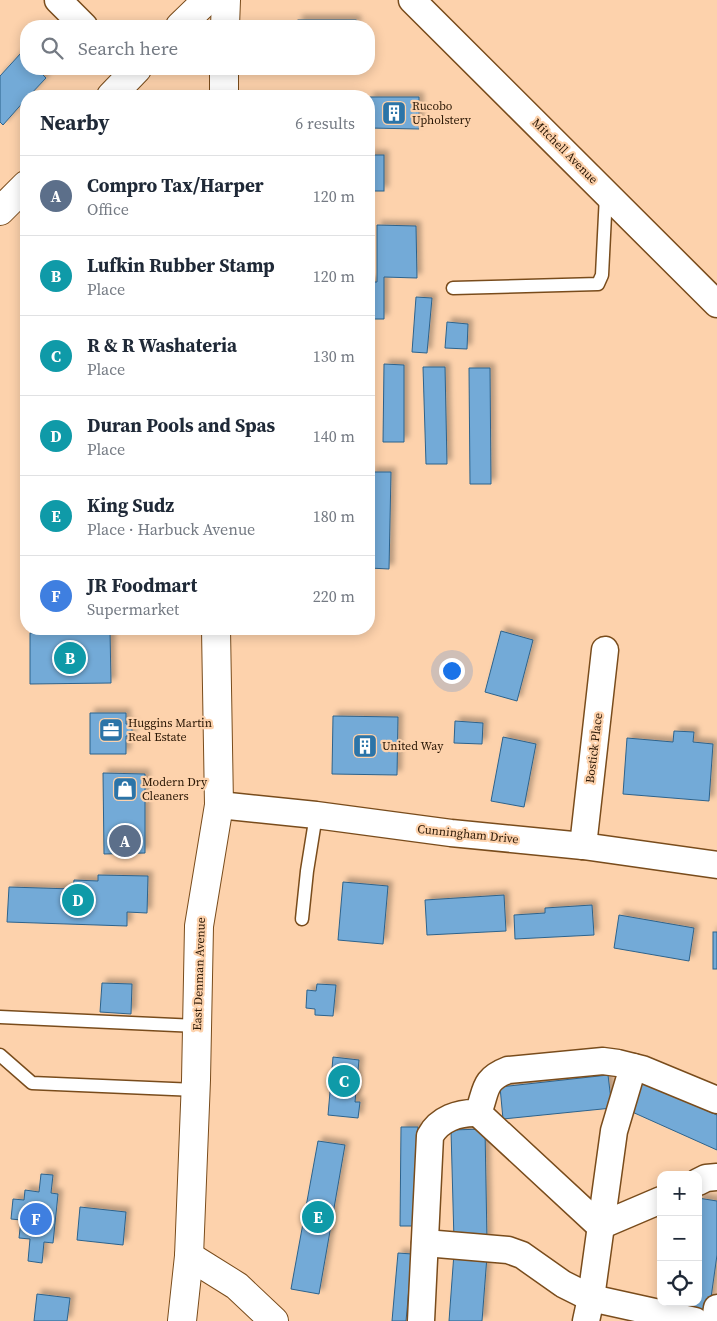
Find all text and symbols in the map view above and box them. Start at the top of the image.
search box [20,20,375,75]
icon: search [38,34,66,62]
text: Search here [78,35,178,61]
place label: Rucobo Upholstery [412,98,472,128]
building icon: Rucobo Upholstery [381,100,407,126]
text: Nearby [40,108,110,137]
text: 6 results [295,112,355,134]
street label: Mitchell Avenue [529,115,601,187]
text: Compro Tax/Harper [87,172,264,198]
text: A [51,185,61,207]
text: 120 m [313,185,355,207]
text: Office [87,198,129,220]
text: Lufkin Rubber Stamp [87,252,275,278]
text: B [51,265,61,287]
text: 120 m [313,265,355,287]
text: Place [87,278,125,300]
text: R & R Washateria [87,332,237,358]
text: C [51,345,61,367]
text: 130 m [313,345,355,367]
text: Place [87,358,125,380]
text: Duran Pools and Spas [87,412,275,438]
text: D [50,425,62,447]
text: 140 m [313,425,355,447]
text: Place [87,438,125,460]
text: King Sudz [87,492,174,518]
text: E [51,505,61,527]
text: 180 m [313,505,355,527]
text: Place · Harbuck Avenue [87,518,255,540]
text: JR Foodmart [87,572,197,598]
text: F [51,585,61,607]
text: 220 m [313,585,355,607]
text: Supermarket [87,598,179,620]
pin: B [54,639,86,677]
your location [439,658,465,684]
street label: Bostick Place [582,712,606,784]
place label: Huggins Martin Real Estate [128,715,212,745]
office icon: Huggins Martin Real Estate [98,717,124,743]
building icon: United Way [352,733,378,759]
place label: United Way [382,738,444,754]
place label: Modern Dry Cleaners [142,774,208,804]
shop icon: Modern Dry Cleaners [112,776,138,802]
street label: Cunningham Drive [417,821,519,847]
pin: A [109,822,141,860]
pin: D [62,881,94,919]
street label: East Denman Avenue [189,917,209,1031]
pin: C [328,1062,360,1100]
map controls [657,1171,702,1306]
button: + [657,1171,702,1216]
pin: E [302,1198,334,1236]
pin: F [20,1200,52,1238]
button: − [657,1216,702,1261]
button: locate [657,1261,702,1306]

